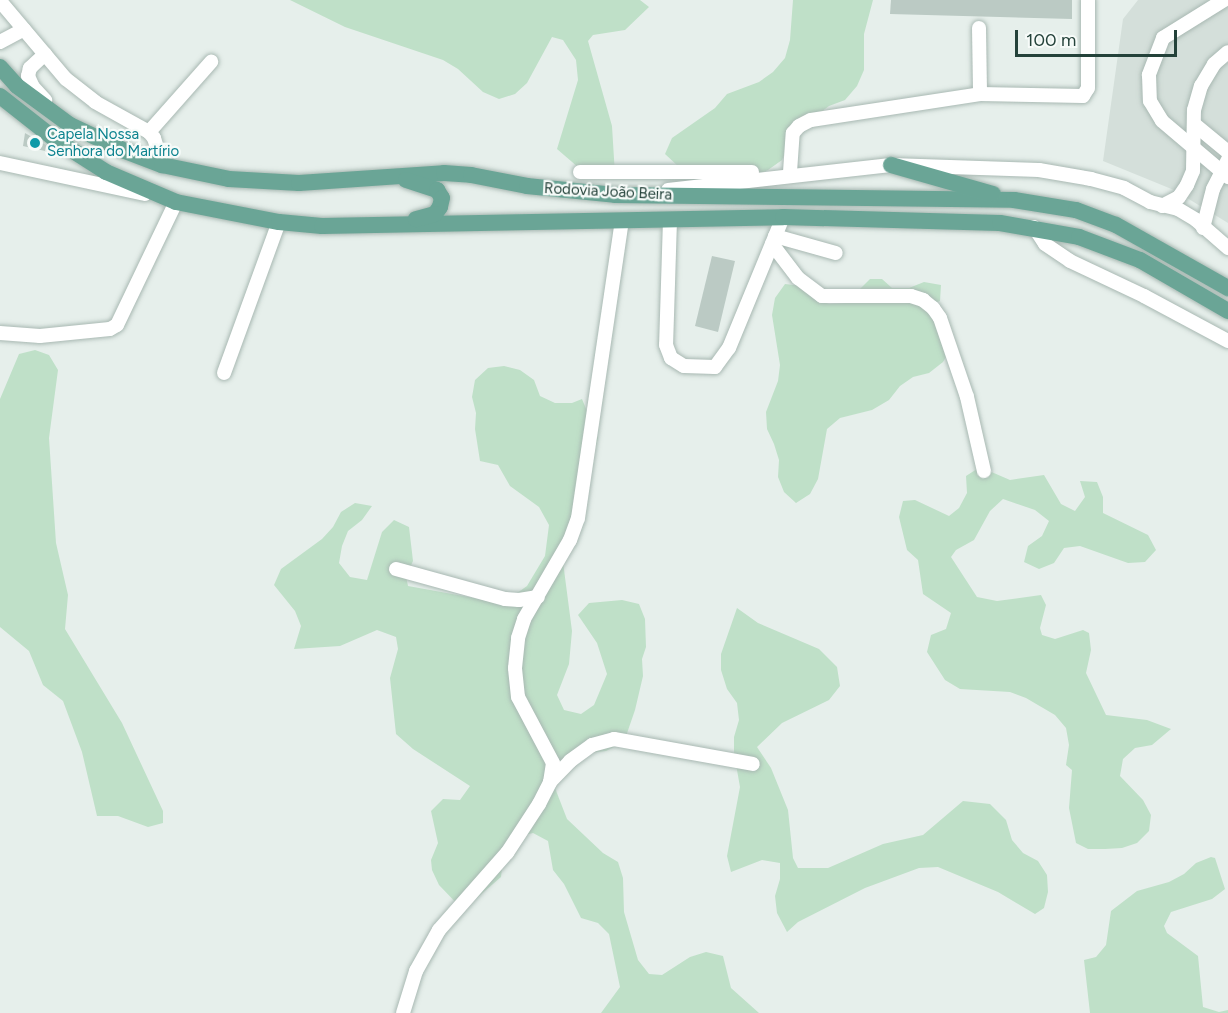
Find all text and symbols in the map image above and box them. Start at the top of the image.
scale bar [1018,18,1180,56]
text: 100 m [1026,29,1076,51]
place label: Capela Nossa Senhora do Martírio [47,125,179,160]
marker: Capela Nossa Senhora do Martírio [28,136,42,150]
street label: Rodovia João Beira [544,180,672,204]

